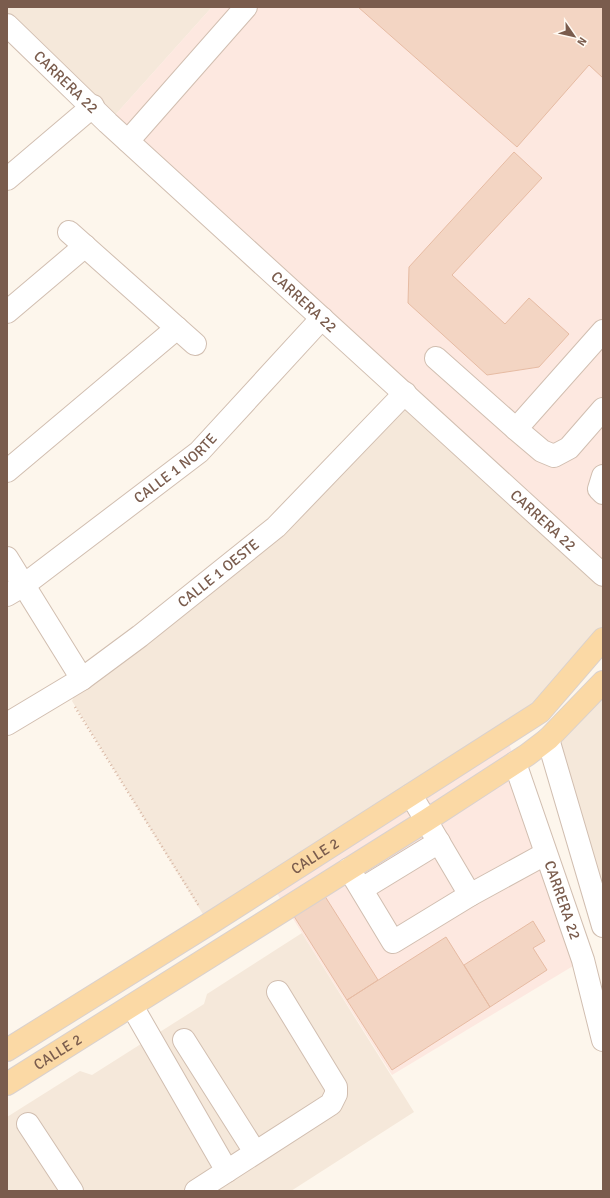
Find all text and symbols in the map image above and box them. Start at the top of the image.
north arrow [554,16,594,56]
text: N [574,35,589,48]
street label: CARRERA 22 [30,47,102,117]
street label: CARRERA 22 [267,267,340,336]
street label: CALLE 1 NORTE [130,429,221,507]
street label: CARRERA 22 [507,486,580,555]
street label: CALLE 1 OESTE [174,535,263,611]
street label: CALLE 2 [288,834,342,878]
street label: CARRERA 22 [540,858,584,942]
street label: CALLE 2 [30,1030,85,1074]

